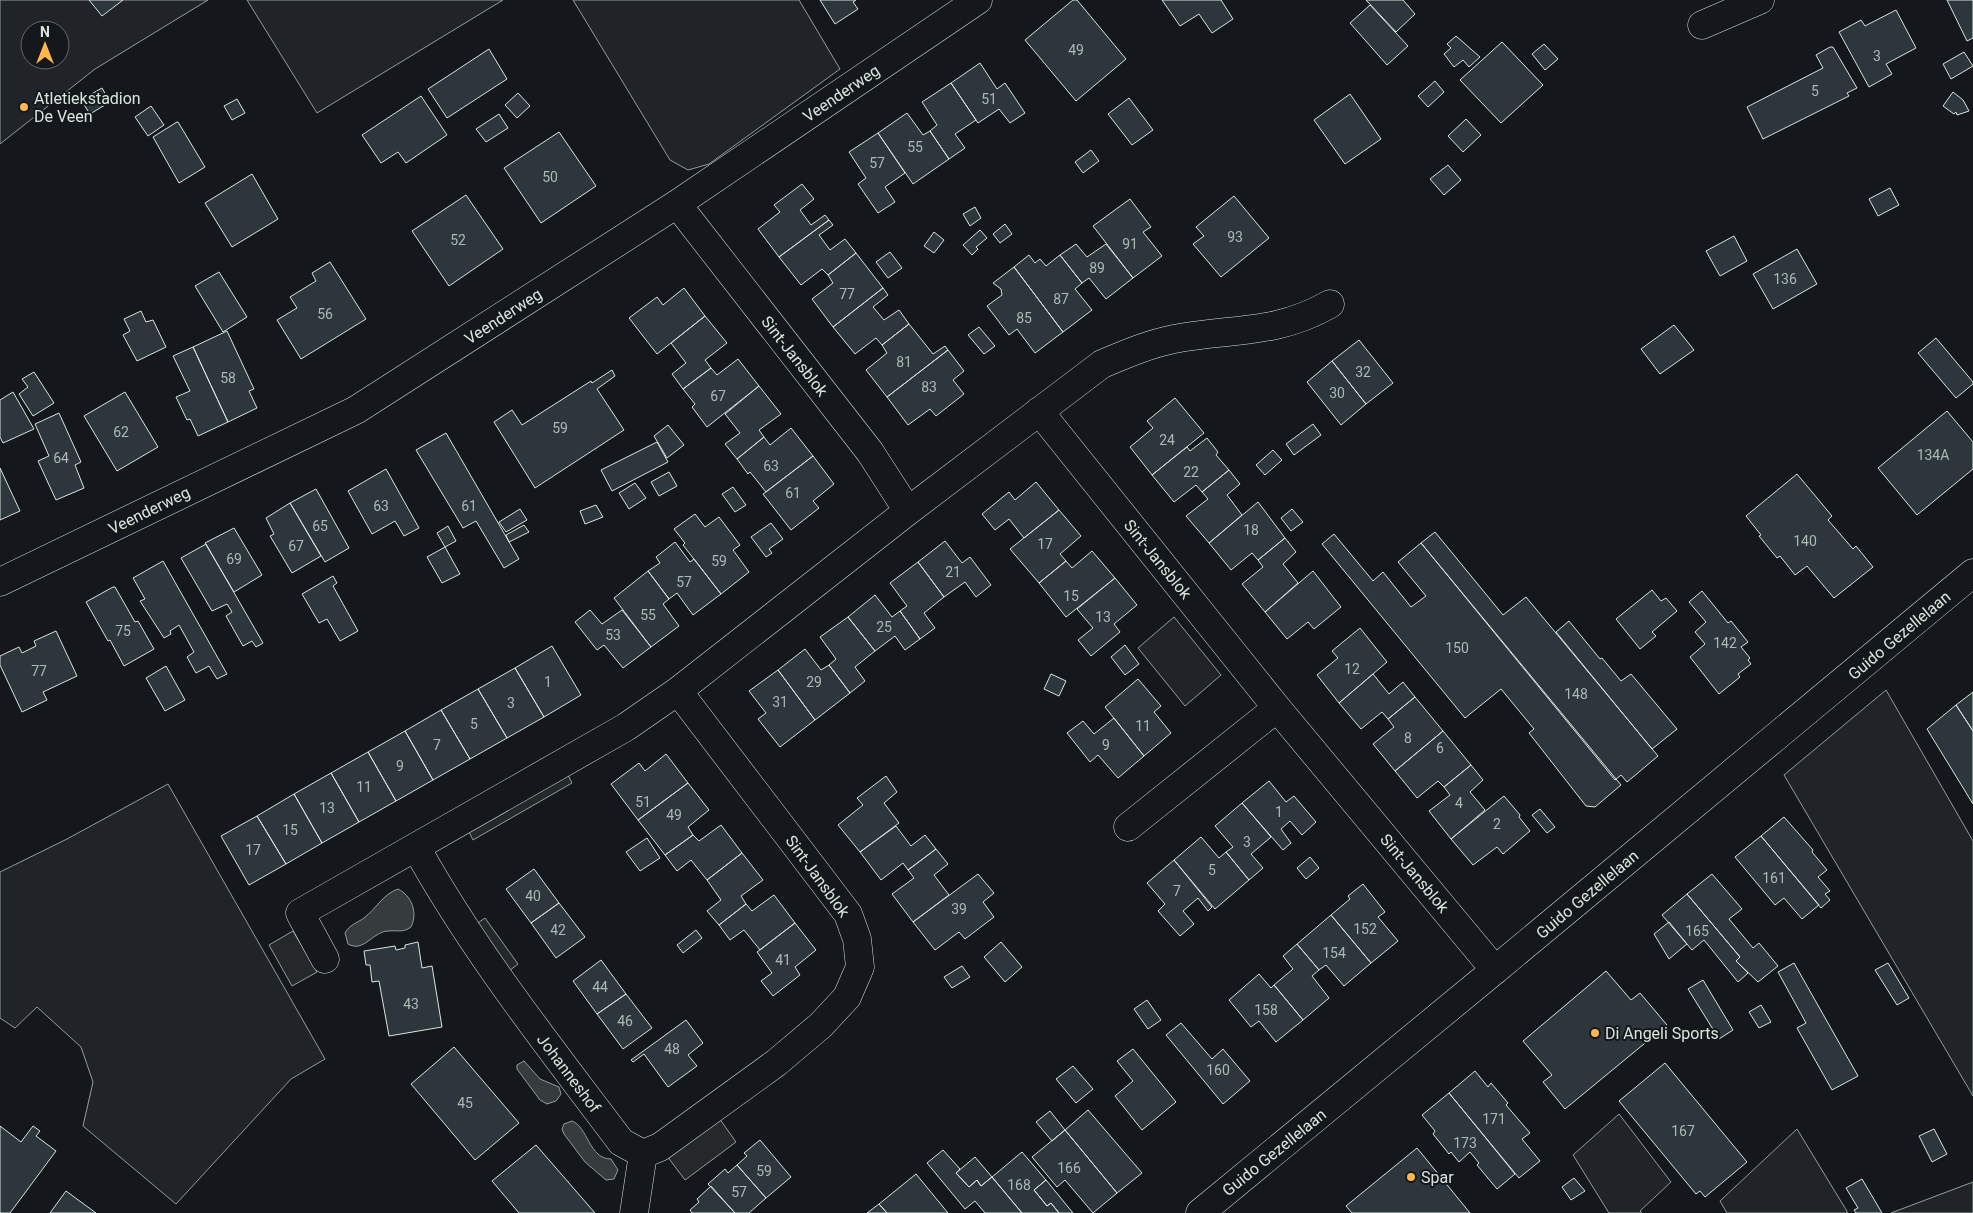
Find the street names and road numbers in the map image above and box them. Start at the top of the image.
street label: Veenderweg [799,61,883,126]
street label: Veenderweg [461,284,545,348]
street label: Sint-Jansblok [757,312,832,401]
street label: Veenderweg [105,483,193,538]
street label: Sint-Jansblok [1120,516,1196,604]
street label: Guido Gezellelaan [1844,587,1954,684]
street label: Sint-Jansblok [1376,830,1454,917]
street label: Sint-Jansblok [782,832,854,922]
street label: Guido Gezellelaan [1532,846,1642,943]
street label: Johanneshof [533,1030,605,1117]
street label: Guido Gezellelaan [1219,1105,1330,1200]

